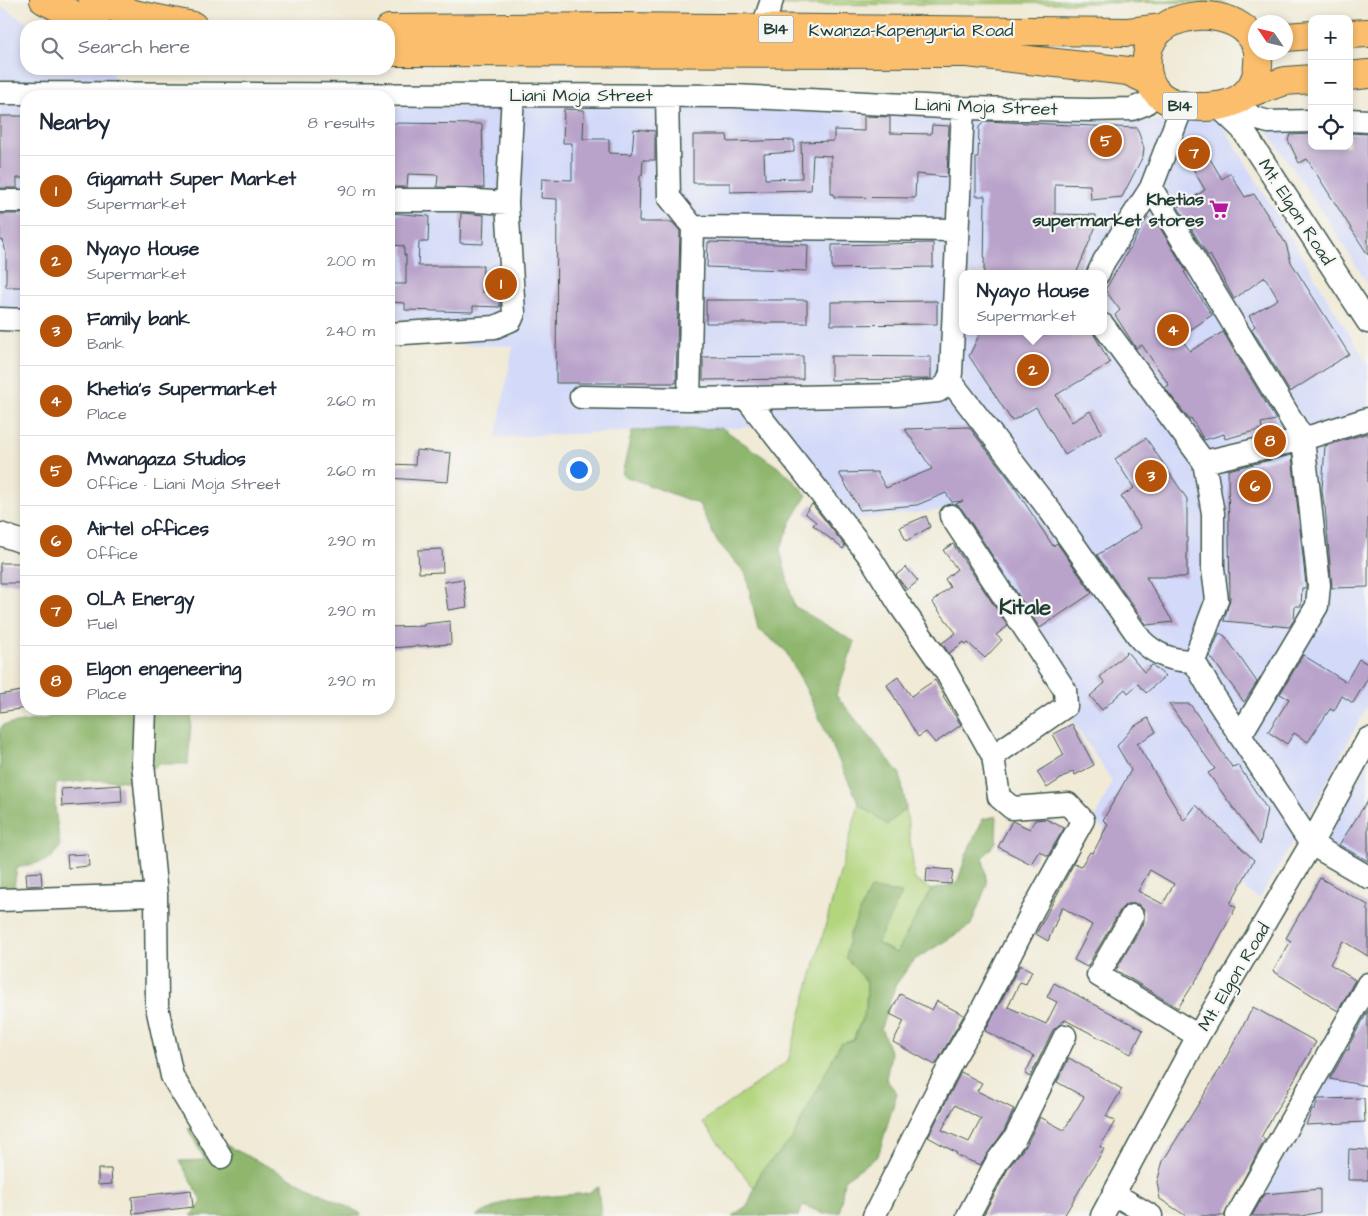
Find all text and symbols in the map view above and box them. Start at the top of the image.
road number: B14 [758,15,794,42]
north arrow [1248,15,1293,60]
map controls [1308,15,1353,150]
button: + [1308,15,1353,60]
street label: Kwanza-Kapenguria Road [809,18,1013,44]
search box [20,20,395,75]
icon: search [38,34,66,62]
text: Search here [78,34,190,61]
button: − [1308,60,1353,105]
street label: Liani Moja Street [509,83,653,108]
street label: Liani Moja Street [914,92,1059,122]
road number: B14 [1162,92,1198,120]
button: locate [1308,105,1353,150]
text: Nearby [40,108,110,137]
text: 8 results [308,112,375,134]
pin: 5 [1090,122,1122,160]
pin: 7 [1178,134,1210,172]
street label: Mt. Elgon Road [1251,154,1340,271]
text: Gigamatt Super Market [87,166,296,193]
text: 1 [55,180,57,202]
text: 90 m [337,180,375,202]
place label: Khetias supermarket stores [1033,187,1204,233]
text: Supermarket [87,193,186,215]
supermarket icon: Khetias supermarket stores [1208,198,1230,220]
text: Nyayo House [87,236,199,263]
text: 2 [51,250,61,272]
text: 200 m [327,250,375,272]
text: Supermarket [87,263,186,285]
pin: 1 [485,265,517,303]
popup [959,270,1107,335]
text: Nyayo House [977,278,1089,305]
text: Supermarket [977,305,1076,327]
text: Family bank [87,306,190,333]
pin: 4 [1157,311,1189,349]
text: 3 [52,320,60,342]
text: 240 m [326,320,375,342]
text: Bank [87,333,124,355]
pin: 2 [1017,351,1049,389]
text: Khetia's Supermarket [87,376,276,403]
text: 4 [51,390,61,412]
text: 260 m [327,390,375,412]
text: Place [87,403,127,425]
pin: 8 [1254,422,1286,460]
text: Mwangaza Studios [87,446,246,473]
your location [566,457,592,483]
pin: 3 [1135,457,1167,495]
text: 5 [50,460,62,482]
text: 260 m [327,460,375,482]
pin: 6 [1239,467,1271,505]
text: Office · Liani Moja Street [87,473,280,495]
text: Airtel offices [87,516,209,543]
text: 6 [51,530,61,552]
text: 290 m [328,530,375,552]
text: Office [87,543,138,565]
text: OLA Energy [87,586,194,613]
district label: Kitale [999,592,1051,623]
text: 7 [51,600,61,622]
text: 290 m [328,600,375,622]
text: Fuel [87,613,117,635]
text: Elgon engeneering [87,656,241,683]
text: 8 [51,670,61,692]
text: 290 m [328,670,375,692]
text: Place [87,683,127,705]
street label: Mt. Elgon Road [1192,918,1277,1036]

